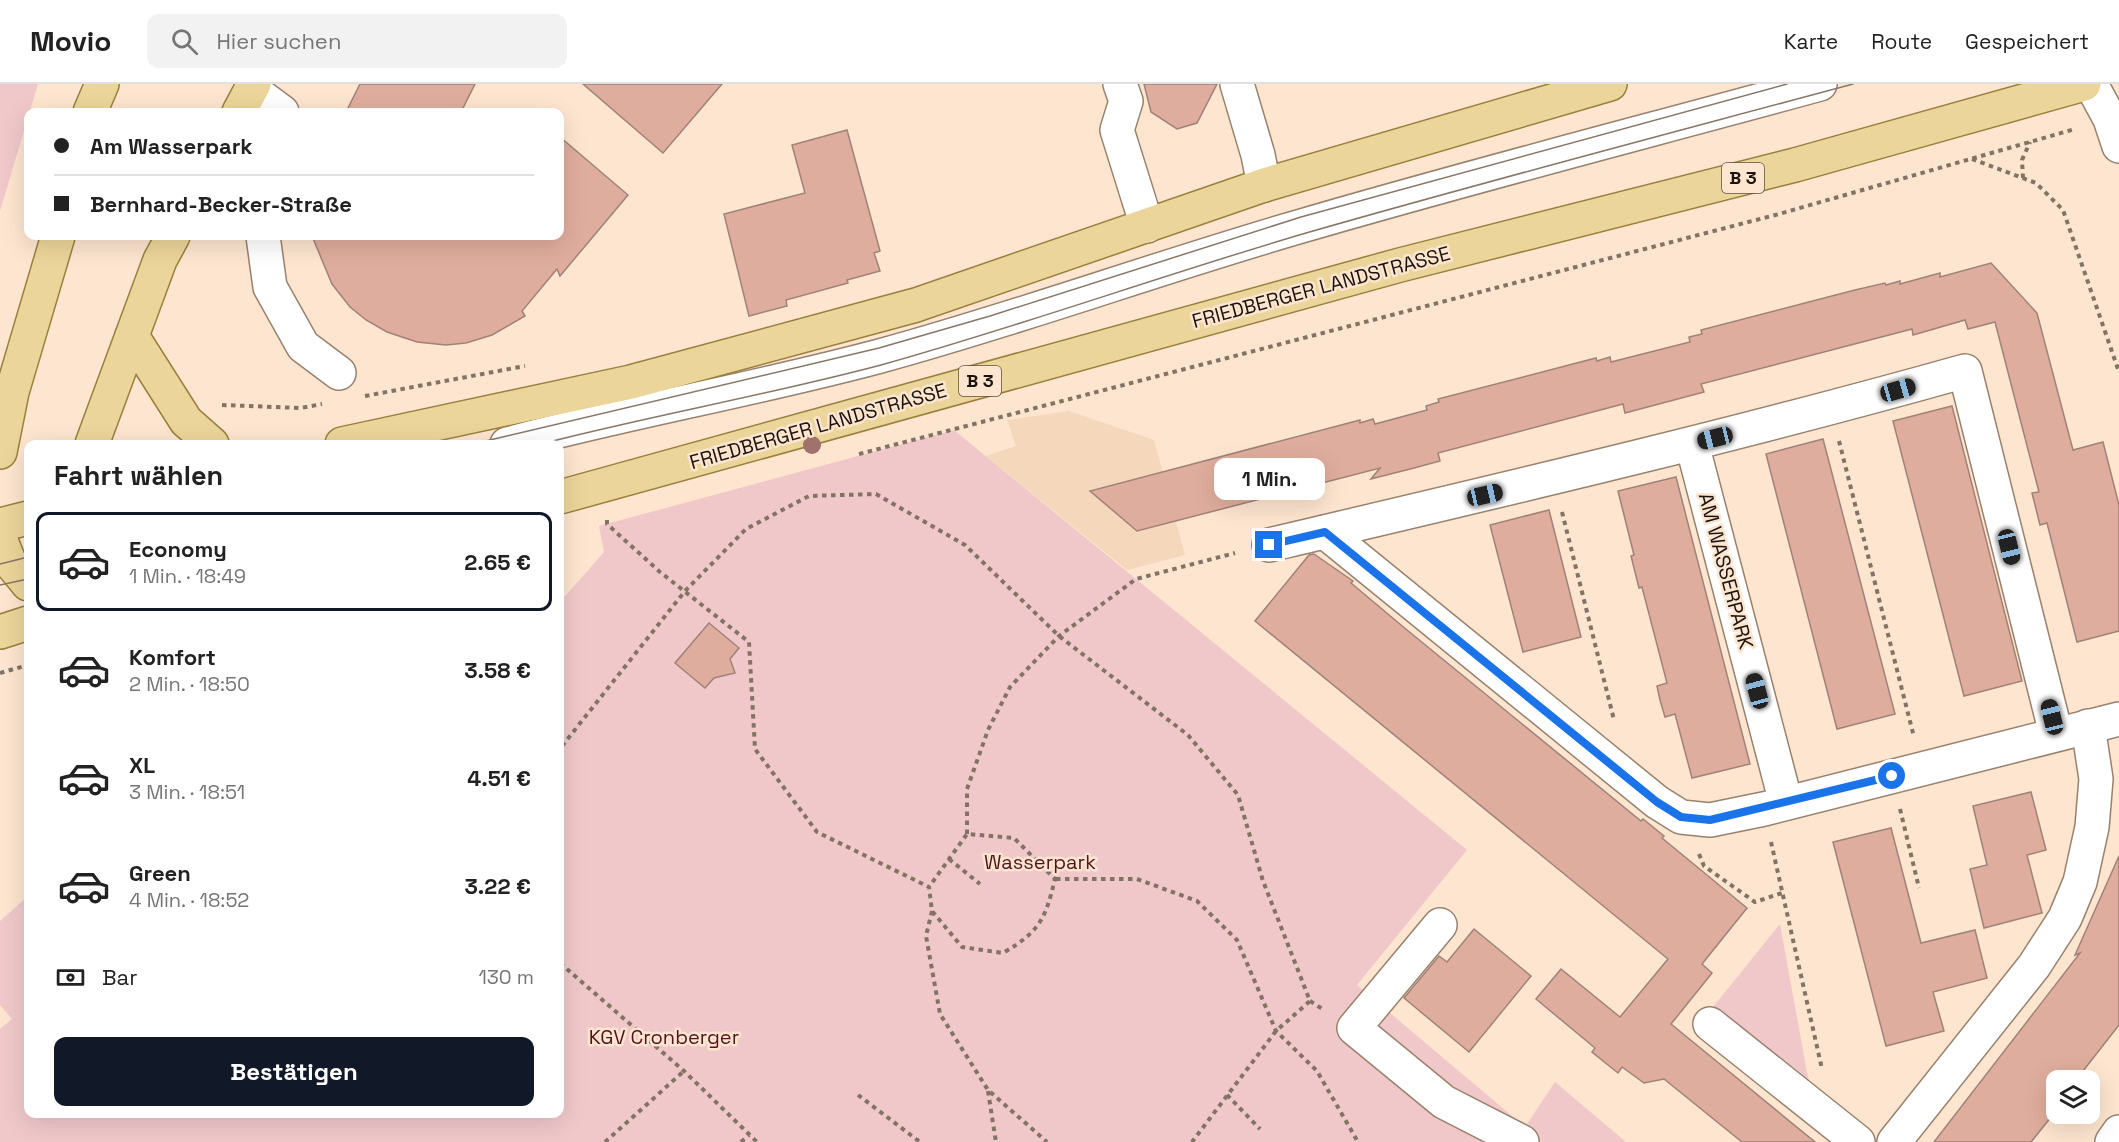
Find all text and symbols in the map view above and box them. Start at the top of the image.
search box [147,14,567,68]
text: Movio [30,23,111,59]
icon: search [168,25,201,58]
text: Hier suchen [216,27,341,55]
text: Karte [1784,28,1838,55]
text: Route [1871,28,1932,55]
text: Gespeichert [1965,28,2089,55]
text: Am Wasserpark [90,132,253,160]
road number: B 3 [1722,163,1764,193]
text: Bernhard-Becker-Straße [90,190,352,218]
street label: FRIEDBERGER LANDSTRASSE [1189,240,1453,334]
road number: B 3 [959,366,1001,396]
car [1878,376,1918,404]
street label: FRIEDBERGER LANDSTRASSE [687,377,949,475]
car [1695,425,1735,451]
text: Fahrt wählen [54,458,223,493]
callout: 1 Min. [1214,458,1324,500]
text: 1 Min. [1242,466,1297,492]
car [1465,482,1505,508]
street label: AM WASSERPARK [1693,490,1759,652]
car [1996,527,2022,567]
route end [1255,531,1282,558]
icon: car [57,535,111,589]
text: Economy [129,535,227,563]
text: 2.65 € [464,548,531,576]
text: 1 Min. · 18:49 [129,563,246,589]
icon: car [57,643,111,697]
text: Komfort [129,643,216,671]
text: 3.58 € [464,656,531,684]
text: 2 Min. · 18:50 [129,671,250,697]
car [1744,671,1770,711]
car [2039,697,2065,737]
icon: car [57,751,111,805]
text: XL [129,751,155,779]
route start [1878,762,1905,789]
text: 4.51 € [467,764,531,792]
text: 3 Min. · 18:51 [129,779,245,805]
park label: Wasserpark [984,849,1096,875]
icon: car [57,859,111,913]
text: Green [129,859,191,887]
text: 3.22 € [464,872,531,900]
text: 4 Min. · 18:52 [129,887,249,913]
icon: cash [54,961,87,994]
text: Bar [102,963,138,991]
text: 130 m [478,964,534,990]
park label: KGV Cronberger [589,1024,739,1050]
button: Bestätigen [54,1037,534,1106]
map controls [2046,1070,2100,1124]
button: layers [2046,1070,2100,1124]

